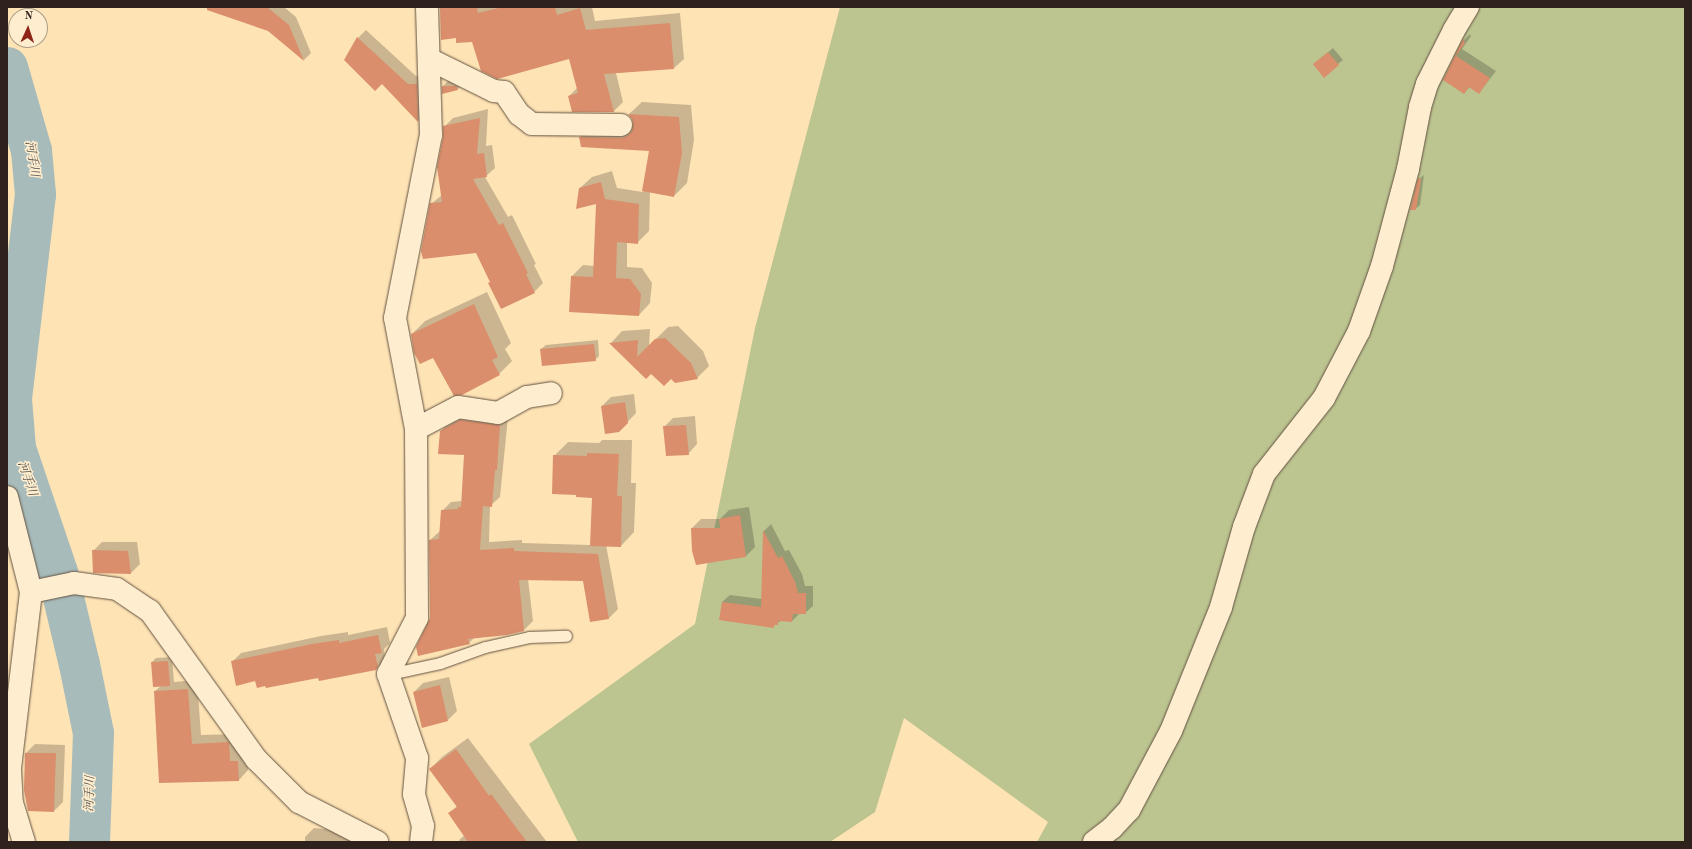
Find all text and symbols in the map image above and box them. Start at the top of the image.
north arrow [8,8,48,48]
text: N [24,11,33,22]
water label: 河手川 [21,140,41,178]
water label: 河手川 [13,460,39,498]
water label: 河手川 [83,776,99,812]

